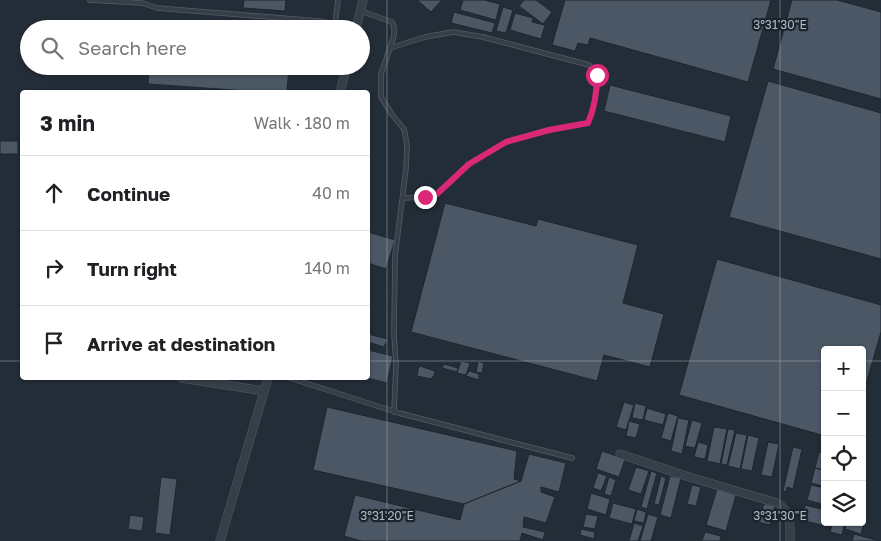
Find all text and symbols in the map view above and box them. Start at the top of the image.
text: 3°31'30"E [753,17,807,32]
search box [20,20,370,75]
icon: search [38,34,66,62]
text: Search here [78,36,187,59]
route start [586,64,609,87]
text: 3 min [40,110,95,136]
text: Walk · 180 m [254,113,350,133]
icon: ahead [40,179,68,207]
text: Continue [87,182,170,205]
text: 40 m [312,183,350,203]
route end [414,186,437,209]
icon: right [40,254,68,282]
text: Turn right [87,257,177,280]
text: 140 m [304,258,350,278]
icon: arrive [40,329,68,357]
text: Arrive at destination [87,332,275,355]
map controls [821,346,866,526]
button: + [821,346,866,391]
button: − [821,391,866,436]
button: locate [821,436,866,481]
button: layers [821,481,866,526]
text: 3°31'20"E [360,508,414,523]
text: 3°31'30"E [753,508,807,523]

